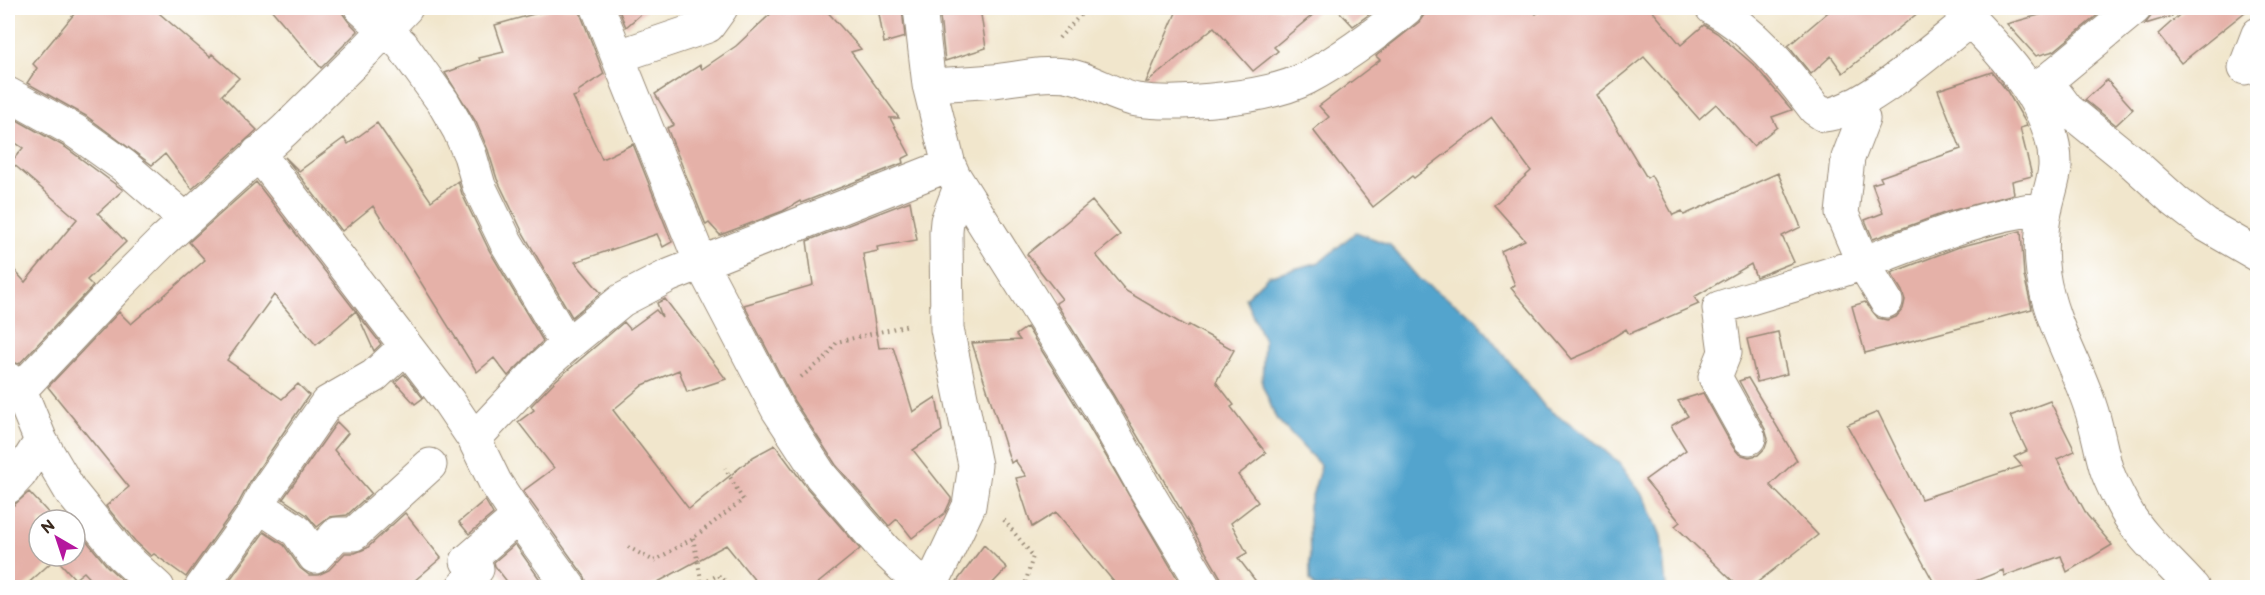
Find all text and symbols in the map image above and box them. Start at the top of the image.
north arrow [27,508,87,568]
text: N [38,516,59,539]

